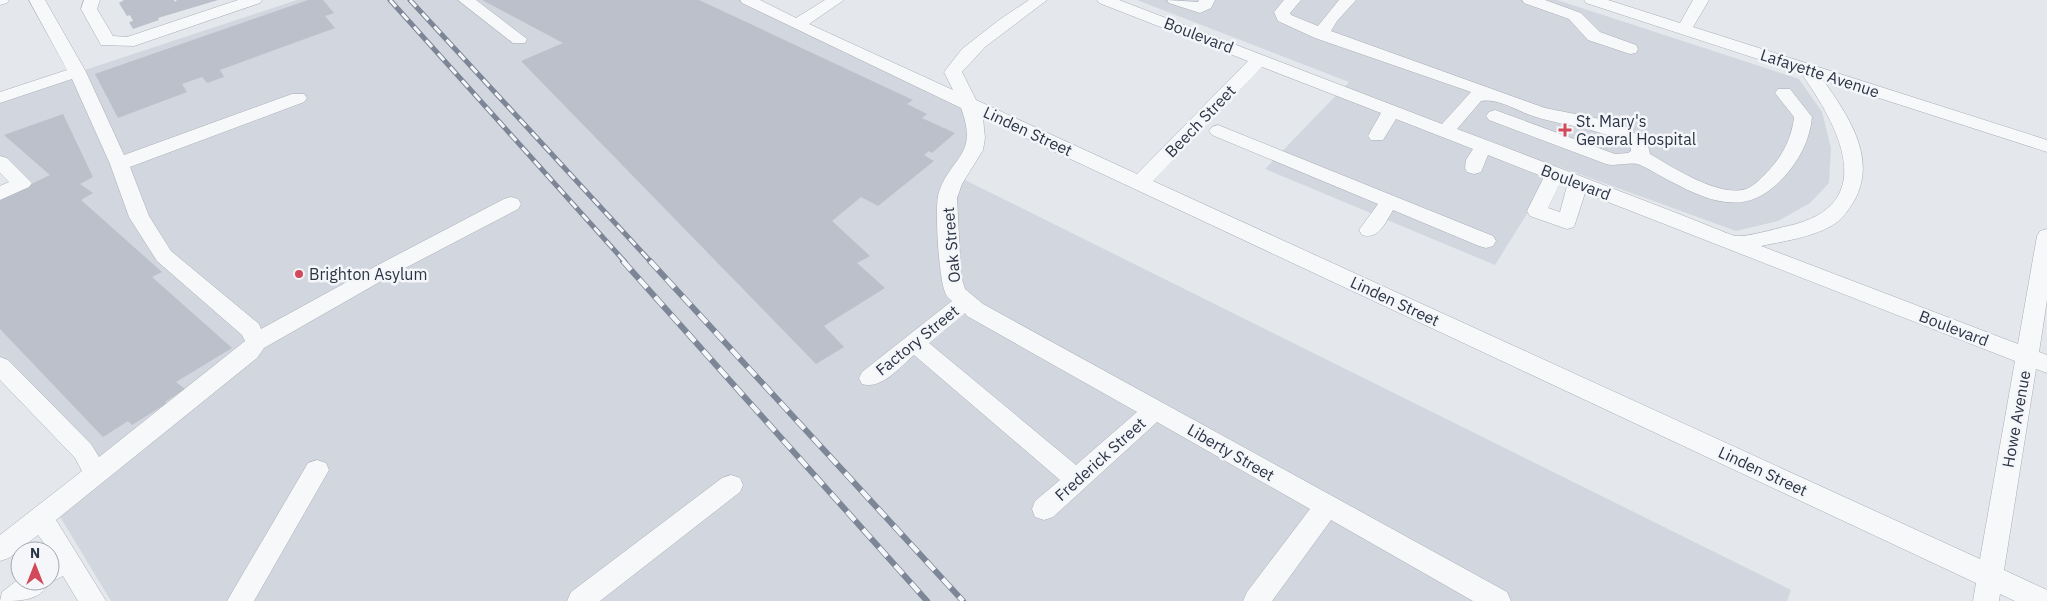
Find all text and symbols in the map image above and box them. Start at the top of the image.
street label: Boulevard [1161,13,1237,57]
street label: Lafayette Avenue [1758,44,1882,102]
street label: Beech Street [1161,81,1239,161]
street label: Linden Street [980,102,1076,160]
place label: St. Mary's General Hospital [1576,111,1696,149]
marker: St. Mary's General Hospital [1558,123,1572,137]
street label: Boulevard [1538,160,1614,204]
street label: Oak Street [938,206,964,284]
place label: Brighton Asylum [309,264,427,284]
marker: Brighton Asylum [293,268,305,280]
street label: Linden Street [1347,272,1443,330]
street label: Factory Street [871,300,963,380]
street label: Boulevard [1916,306,1992,350]
street label: Howe Avenue [1998,369,2034,469]
street label: Frederick Street [1050,413,1150,505]
street label: Liberty Street [1184,419,1278,485]
street label: Linden Street [1715,442,1811,500]
north arrow [10,541,60,591]
text: N [30,544,40,562]

